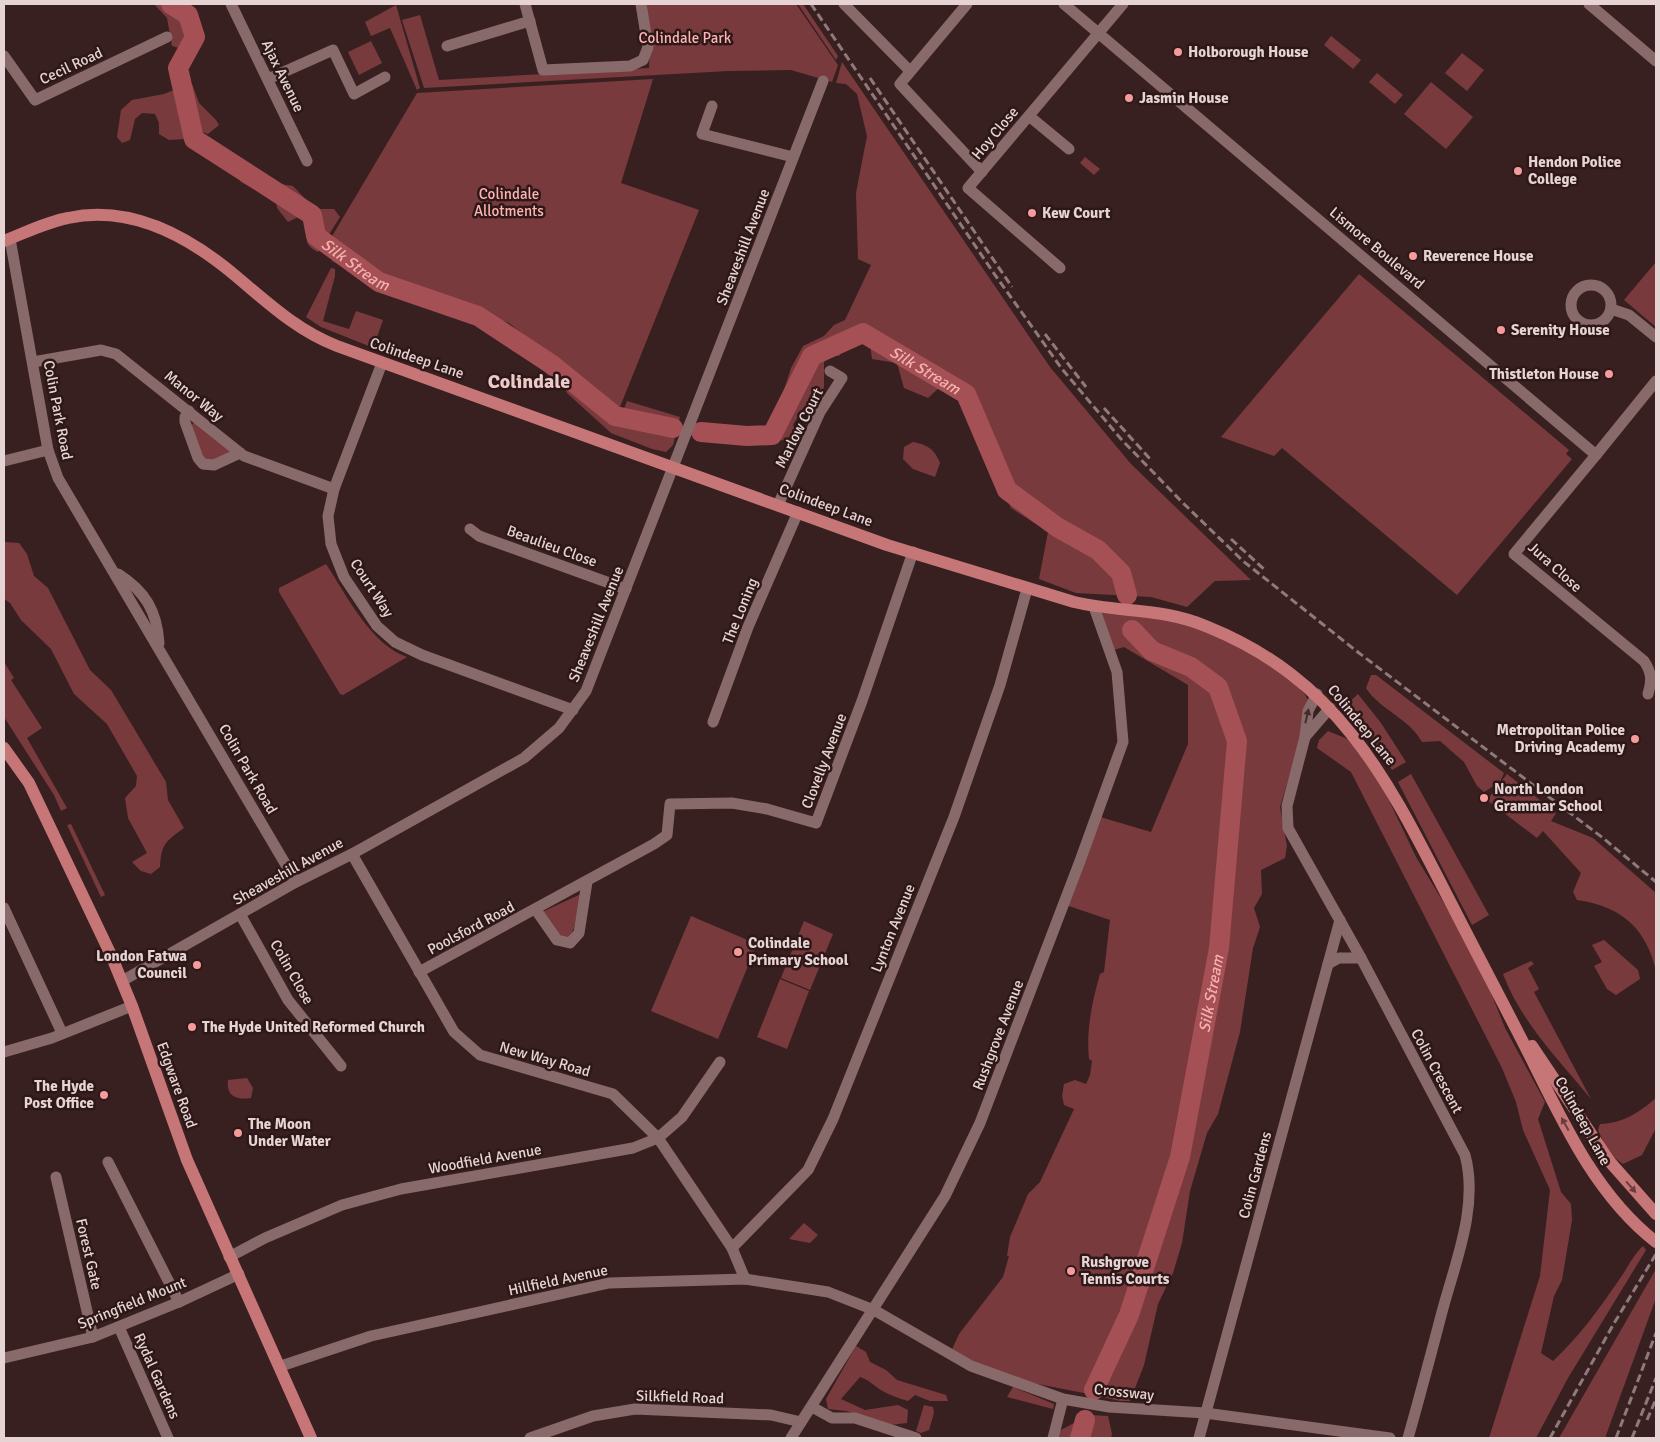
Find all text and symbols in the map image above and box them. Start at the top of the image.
park label: Colindale Park [639,29,732,47]
street label: Ajax Avenue [258,37,308,115]
place label: Holborough House [1188,43,1308,61]
street label: Cecil Road [37,44,105,88]
marker: Holborough House [1172,46,1184,58]
place label: Jasmin House [1139,89,1229,107]
marker: Jasmin House [1123,92,1135,104]
street label: Hoy Close [968,103,1022,163]
place label: Hendon Police College [1528,153,1621,188]
marker: Hendon Police College [1512,165,1524,177]
park label: Colindale Allotments [474,185,544,220]
street label: Sheaveshill Avenue [713,186,773,308]
street label: Lismore Boulevard [1326,203,1428,293]
place label: Kew Court [1042,204,1111,222]
marker: Kew Court [1026,207,1038,219]
water label: Silk Stream [317,234,393,296]
place label: Reverence House [1423,247,1533,265]
marker: Reverence House [1407,250,1419,262]
place label: Serenity House [1511,321,1610,339]
marker: Serenity House [1495,324,1507,336]
street label: Colindeep Lane [367,333,467,383]
water label: Silk Stream [886,342,965,400]
street label: Colin Park Road [40,359,76,461]
place label: Thistleton House [1489,365,1599,383]
street label: Manor Way [161,367,227,425]
marker: Thistleton House [1603,368,1615,380]
district label: Colindale [488,369,570,394]
street label: Marlow Court [771,385,827,471]
street label: Colindeep Lane [777,480,875,530]
street label: Beaulieu Close [504,521,600,571]
street label: Jura Close [1524,538,1586,596]
street label: Court Way [346,555,398,621]
street label: Sheaveshill Avenue [565,564,627,684]
street label: The Loning [719,575,761,647]
street label: Colindeep Lane [1324,681,1400,769]
one-way arrow [1303,709,1311,724]
street label: Clovelly Avenue [798,711,850,811]
street label: Colin Park Road [215,721,281,817]
place label: Metropolitan Police Driving Academy [1496,721,1626,756]
marker: Metropolitan Police Driving Academy [1629,733,1641,745]
place label: North London Grammar School [1494,780,1603,815]
marker: North London Grammar School [1478,792,1490,804]
street label: Sheaveshill Avenue [230,833,346,909]
street label: Lynton Avenue [867,881,919,975]
street label: Poolsford Road [424,897,518,959]
place label: Colindale Primary School [748,934,849,969]
street label: Colin Close [266,936,318,1008]
marker: Colindale Primary School [732,946,744,958]
place label: London Fatwa Council [96,947,187,982]
water label: Silk Stream [1194,952,1229,1034]
marker: London Fatwa Council [191,959,203,971]
street label: Rushgrove Avenue [969,977,1027,1093]
place label: The Hyde United Reformed Church [202,1018,425,1036]
marker: The Hyde United Reformed Church [186,1021,198,1033]
street label: Colin Crescent [1407,1026,1467,1116]
street label: New Way Road [497,1037,593,1081]
street label: Edgware Road [153,1039,201,1131]
street label: Colindeep Lane [1551,1074,1615,1168]
place label: The Hyde Post Office [24,1077,94,1112]
marker: The Hyde Post Office [98,1089,110,1101]
place label: The Moon Under Water [248,1115,331,1150]
one-way arrow [1561,1117,1570,1130]
marker: The Moon Under Water [232,1127,244,1139]
street label: Colin Gardens [1235,1129,1275,1221]
street label: Woodfield Avenue [427,1140,543,1178]
one-way arrow [1625,1181,1637,1193]
street label: Forest Gate [72,1217,106,1291]
place label: Rushgrove Tennis Courts [1081,1253,1170,1288]
street label: Hillfield Avenue [507,1261,609,1299]
marker: Rushgrove Tennis Courts [1065,1265,1077,1277]
street label: Springfield Mount [75,1273,189,1333]
street label: Rydal Gardens [130,1330,184,1422]
street label: Crossway [1093,1380,1155,1404]
street label: Silkfield Road [636,1386,724,1408]

